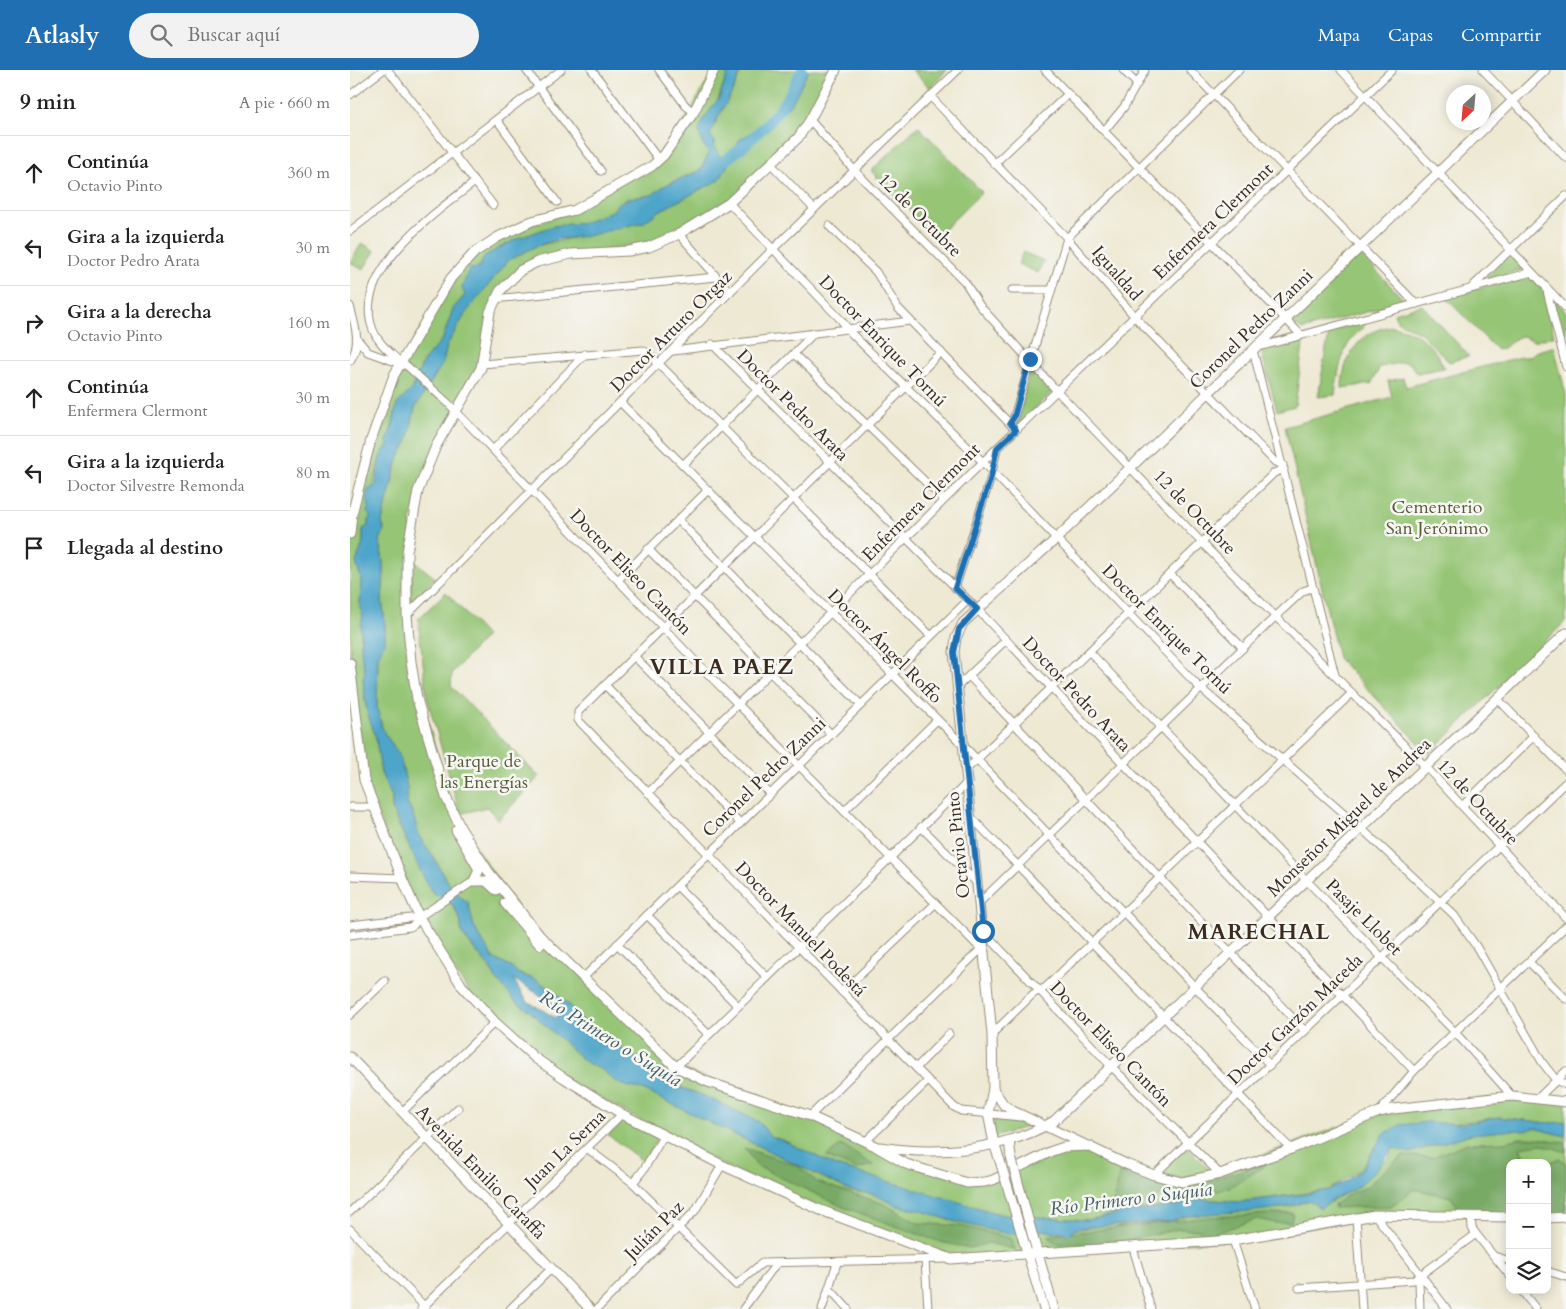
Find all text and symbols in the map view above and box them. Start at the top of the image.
search box [129,13,479,58]
text: Atlasly [25,19,99,52]
icon: search [147,21,175,49]
text: Buscar aquí [187,22,280,48]
text: Mapa [1318,23,1360,48]
text: Capas [1388,23,1433,48]
text: Compartir [1461,23,1541,48]
north arrow [1446,85,1491,130]
text: 9 min [20,88,76,117]
text: A pie · 660 m [239,92,330,114]
text: Continúa [67,149,149,175]
street label: Enfermera Clermont [1148,157,1279,285]
icon: ahead [20,159,48,187]
text: 360 m [288,162,330,184]
street label: 12 de Octubre [872,168,967,263]
text: Octavio Pinto [67,175,162,197]
text: Gira a la izquierda [67,224,225,250]
icon: left [20,234,48,262]
text: 30 m [296,237,330,259]
street label: Igualdad [1086,240,1148,307]
text: Doctor Pedro Arata [67,250,200,272]
street label: Coronel Pedro Zanni [1184,264,1319,395]
street label: Doctor Arturo Orgaz [605,265,738,398]
street label: Doctor Enrique Tornú [813,270,952,413]
text: Gira a la derecha [67,299,212,325]
icon: right [20,309,48,337]
text: 160 m [288,312,330,334]
text: Octavio Pinto [67,325,162,347]
street label: Doctor Pedro Arata [731,344,855,467]
route end [1019,348,1042,371]
text: Continúa [67,374,149,400]
icon: ahead [20,384,48,412]
text: 30 m [296,387,330,409]
text: Enfermera Clermont [67,400,208,422]
street label: Enfermera Clermont [857,437,986,567]
text: Gira a la izquierda [67,449,225,475]
icon: left [20,459,48,487]
text: 80 m [296,462,330,484]
street label: 12 de Octubre [1148,464,1242,560]
text: Doctor Silvestre Remonda [67,475,245,497]
park label: Cementerio San Jerónimo [1386,495,1489,541]
street label: Doctor Eliseo Cantón [564,504,698,641]
icon: arrive [20,534,48,562]
text: Llegada al destino [67,535,223,561]
street label: Doctor Enrique Tornú [1096,559,1237,700]
street label: Doctor Ángel Roffo [822,583,948,709]
street label: Doctor Pedro Arata [1017,631,1137,758]
district label: VILLA PAEZ [650,652,794,682]
street label: Coronel Pedro Zanni [697,712,832,843]
street label: Monseñor Miguel de Andrea [1262,732,1437,903]
park label: Parque de las Energías [440,749,528,795]
street label: 12 de Octubre [1431,754,1524,851]
street label: Octavio Pinto [940,790,977,900]
street label: Doctor Manuel Podestá [729,856,872,1003]
street label: Pasaje Llobet [1320,874,1408,961]
district label: MARECHAL [1187,917,1331,947]
route start [972,920,995,943]
street label: Doctor Garzón Maceda [1222,948,1369,1091]
street label: Doctor Eliseo Cantón [1044,976,1178,1113]
water label: Río Primero o Suquía [534,984,687,1093]
street label: Avenida Emilio Caraffa [410,1100,551,1245]
street label: Juan La Serna [517,1104,612,1197]
map controls [1506,1159,1551,1294]
button: + [1506,1159,1551,1204]
water label: Río Primero o Suquía [1048,1176,1214,1222]
street label: Julián Paz [617,1195,690,1268]
button: − [1506,1204,1551,1249]
button: layers [1506,1249,1551,1294]

